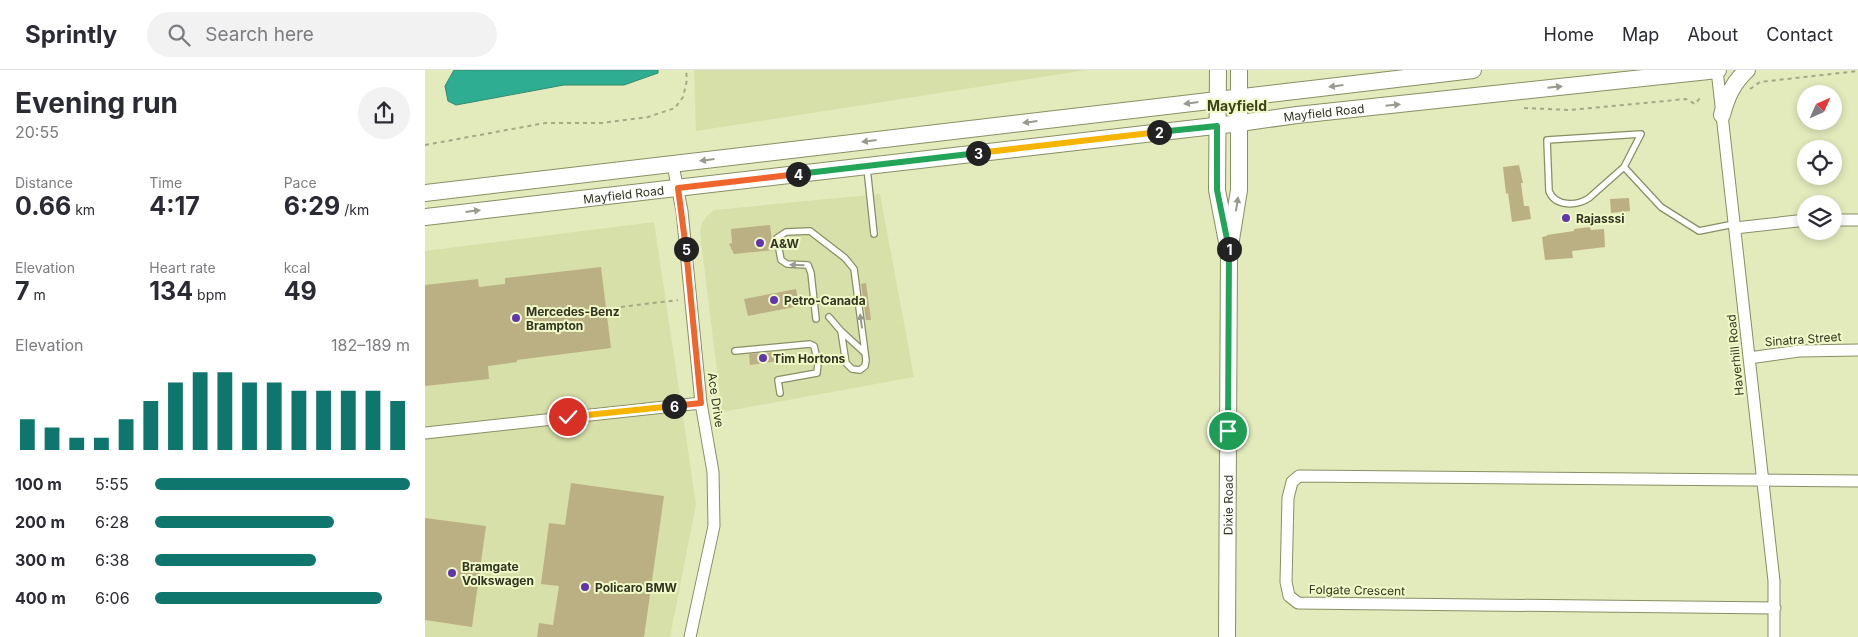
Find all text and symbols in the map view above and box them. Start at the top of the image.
search box [147,12,497,57]
text: Sprintly [25,20,117,49]
icon: search [165,21,193,49]
text: Search here [205,23,314,46]
text: Home [1544,24,1594,45]
text: Map [1622,24,1659,45]
text: About [1687,24,1738,45]
text: Contact [1766,24,1833,45]
one-way arrow [1328,82,1344,90]
one-way arrow [1547,83,1563,91]
north arrow [1797,85,1843,130]
map controls [1797,85,1842,240]
text: Evening run [15,86,178,120]
button: share [358,87,410,139]
district label: Mayfield [1207,97,1267,114]
one-way arrow [1183,99,1199,107]
street label: Mayfield Road [1282,100,1365,124]
one-way arrow [1385,101,1401,109]
one-way arrow [1022,118,1038,126]
pin: 2 [1147,120,1171,144]
text: 20:55 [15,122,59,142]
text: 2 [1155,124,1164,141]
one-way arrow [860,137,876,145]
pin: 3 [965,140,991,166]
button: locate [1797,140,1842,185]
text: 3 [974,145,983,162]
one-way arrow [699,156,715,164]
pin: 4 [785,162,811,186]
text: 4 [794,166,803,183]
text: Distance [15,174,73,191]
text: Time [149,174,182,191]
text: Pace [284,174,317,191]
street label: Mayfield Road [582,182,665,206]
text: 0.66 [15,191,71,221]
text: 4:17 [149,191,200,221]
text: 6:29 [284,191,340,221]
one-way arrow [1233,195,1241,211]
button: layers [1797,195,1842,240]
text: km [71,201,95,218]
text: /km [340,201,369,218]
one-way arrow [466,207,482,215]
place label: Rajasssi [1576,211,1624,226]
marker: Rajasssi [1560,212,1572,224]
pin: 5 [673,236,699,262]
place label: A&W [770,236,800,251]
pin: 1 [1217,236,1241,262]
marker: A&W [754,237,766,249]
text: 5 [682,241,691,258]
text: 1 [1226,241,1233,258]
text: Elevation [15,259,75,276]
text: Heart rate [149,259,216,276]
text: kcal [284,259,310,276]
one-way arrow [789,260,805,268]
text: 7 [15,276,30,306]
text: 134 [149,276,193,306]
text: 49 [284,276,317,306]
text: m [30,286,46,303]
text: bpm [193,286,227,303]
place label: Petro-Canada [784,293,866,308]
marker: Petro-Canada [768,294,780,306]
place label: Mercedes-Benz Brampton [526,304,620,333]
marker: Mercedes-Benz Brampton [510,312,522,324]
one-way arrow [857,312,865,328]
street label: Haverhill Road [1723,314,1747,396]
street label: Sinatra Street [1764,329,1842,349]
text: Elevation [15,335,84,355]
text: 182–189 m [331,335,410,355]
place label: Tim Hortons [773,351,846,366]
marker: Tim Hortons [757,352,769,364]
street label: Ace Drive [705,372,727,428]
pin: 6 [661,394,687,418]
pin [547,396,589,438]
text: 6 [670,398,679,415]
icon: check [554,403,582,431]
pin [1207,410,1249,452]
icon: arrive [1214,417,1242,445]
text: 100 m [15,474,62,494]
text: 5:55 [95,474,129,494]
street label: Dixie Road [1220,475,1235,535]
text: 200 m [15,512,65,532]
text: 6:28 [95,512,129,532]
text: 300 m [15,550,65,570]
text: 6:38 [95,550,129,570]
place label: Bramgate Volkswagen [462,559,534,588]
marker: Bramgate Volkswagen [446,567,458,579]
place label: Policaro BMW [595,580,678,595]
marker: Policaro BMW [579,581,591,593]
street label: Folgate Crescent [1309,582,1405,598]
text: 400 m [15,588,66,608]
text: 6:06 [95,588,130,608]

